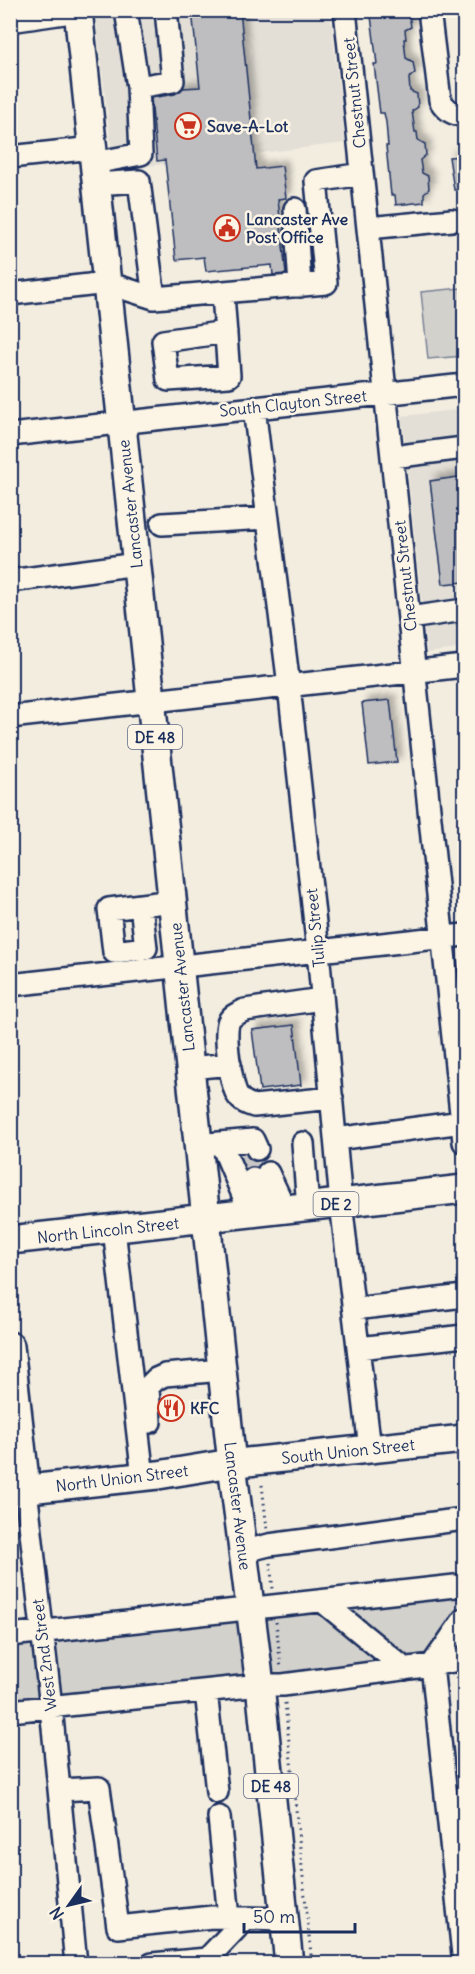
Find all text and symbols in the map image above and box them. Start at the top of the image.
street label: Chestnut Street [338,36,370,149]
supermarket icon: Save-A-Lot [173,111,203,141]
place label: Save-A-Lot [207,116,289,136]
place label: Lancaster Ave Post Office [246,209,349,247]
public building icon: Lancaster Ave Post Office [212,213,242,243]
street label: South Clayton Street [218,385,368,421]
street label: Lancaster Avenue [113,439,147,569]
street label: Chestnut Street [389,519,421,632]
road number: DE 48 [128,725,182,749]
street label: Tulip Street [301,887,329,969]
street label: Lancaster Avenue [165,922,199,1052]
road number: DE 2 [314,1192,358,1216]
street label: North Lincoln Street [36,1213,181,1247]
restaurant icon: KFC [156,1393,186,1423]
place label: KFC [190,1398,220,1418]
street label: South Union Street [280,1434,416,1468]
street label: Lancaster Avenue [220,1441,256,1571]
street label: North Union Street [55,1460,190,1496]
street label: West 2nd Street [27,1597,61,1712]
road number: DE 48 [244,1774,298,1798]
north arrow [39,1875,99,1935]
scale bar [244,1896,355,1934]
text: N [45,1903,68,1924]
text: 50 m [253,1905,295,1928]

